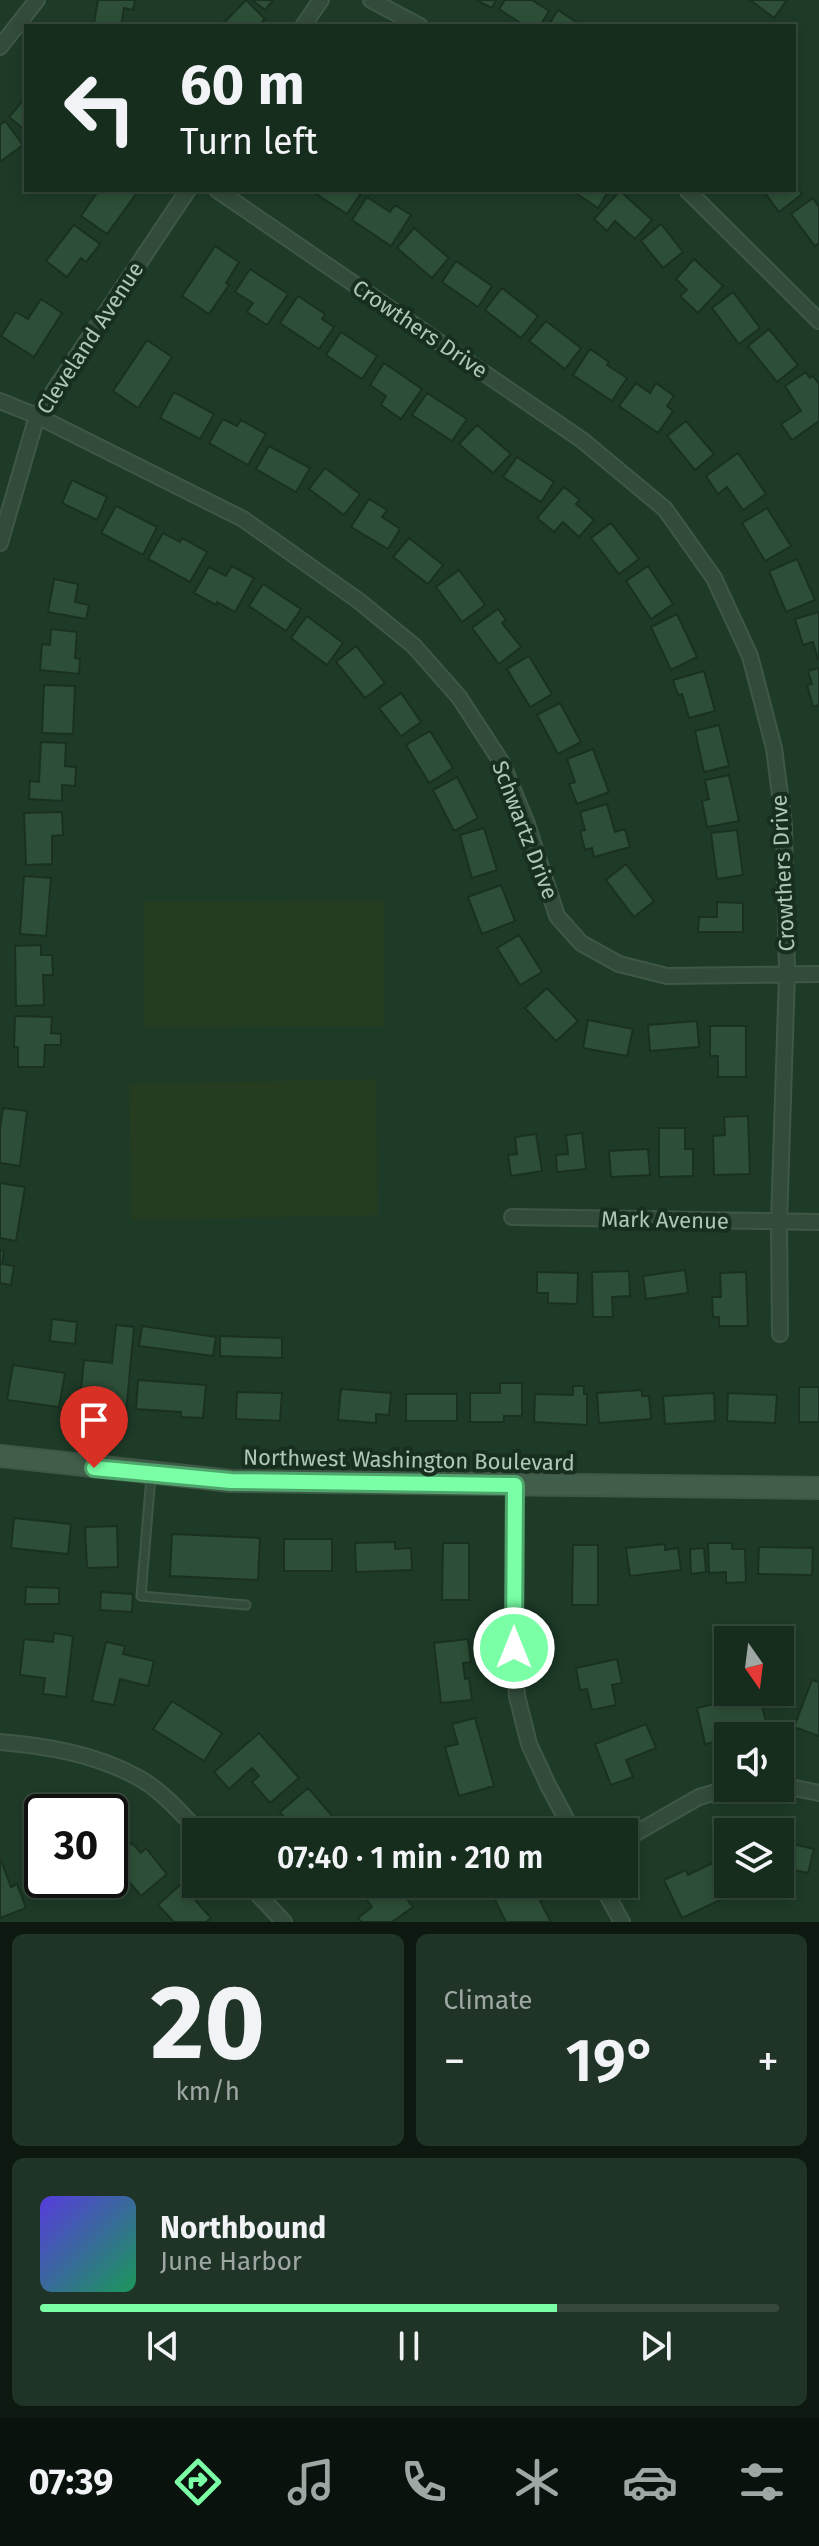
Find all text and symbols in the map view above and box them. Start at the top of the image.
text: 60 m [180,52,305,119]
icon: left [48,56,152,160]
text: Turn left [180,120,318,164]
street label: Cleveland Avenue [31,257,149,419]
street label: Crowthers Drive [347,274,493,384]
street label: Schwartz Drive [486,757,564,903]
street label: Crowthers Drive [765,794,801,952]
street label: Mark Avenue [601,1205,729,1235]
pin [60,1386,128,1468]
icon: arrive [72,1398,116,1442]
street label: Northwest Washington Boulevard [243,1444,575,1476]
position arrow [472,1606,556,1690]
north arrow [714,1626,794,1706]
map controls [714,1626,794,1898]
button: sound [714,1722,794,1802]
speed limit sign: 30 [24,1794,128,1898]
button: layers [714,1818,794,1898]
text: 07:40 · 1 min · 210 m [277,1840,543,1876]
text: 20 [150,1961,265,2086]
text: Climate [444,1985,532,2016]
text: 19° [565,2025,657,2097]
text: − [444,2035,466,2088]
text: + [757,2035,779,2088]
text: km/h [176,2076,240,2107]
text: Northbound [160,2210,326,2246]
text: June Harbor [160,2246,302,2277]
icon: previous [141,2324,185,2368]
icon: pause [387,2324,431,2368]
icon: next [634,2324,678,2368]
icon: directions [170,2454,226,2510]
icon: music [283,2454,339,2510]
icon: phone [396,2454,452,2510]
icon: climate [509,2454,565,2510]
icon: car [622,2454,678,2510]
icon: filters [734,2454,790,2510]
text: 07:39 [28,2460,113,2504]

